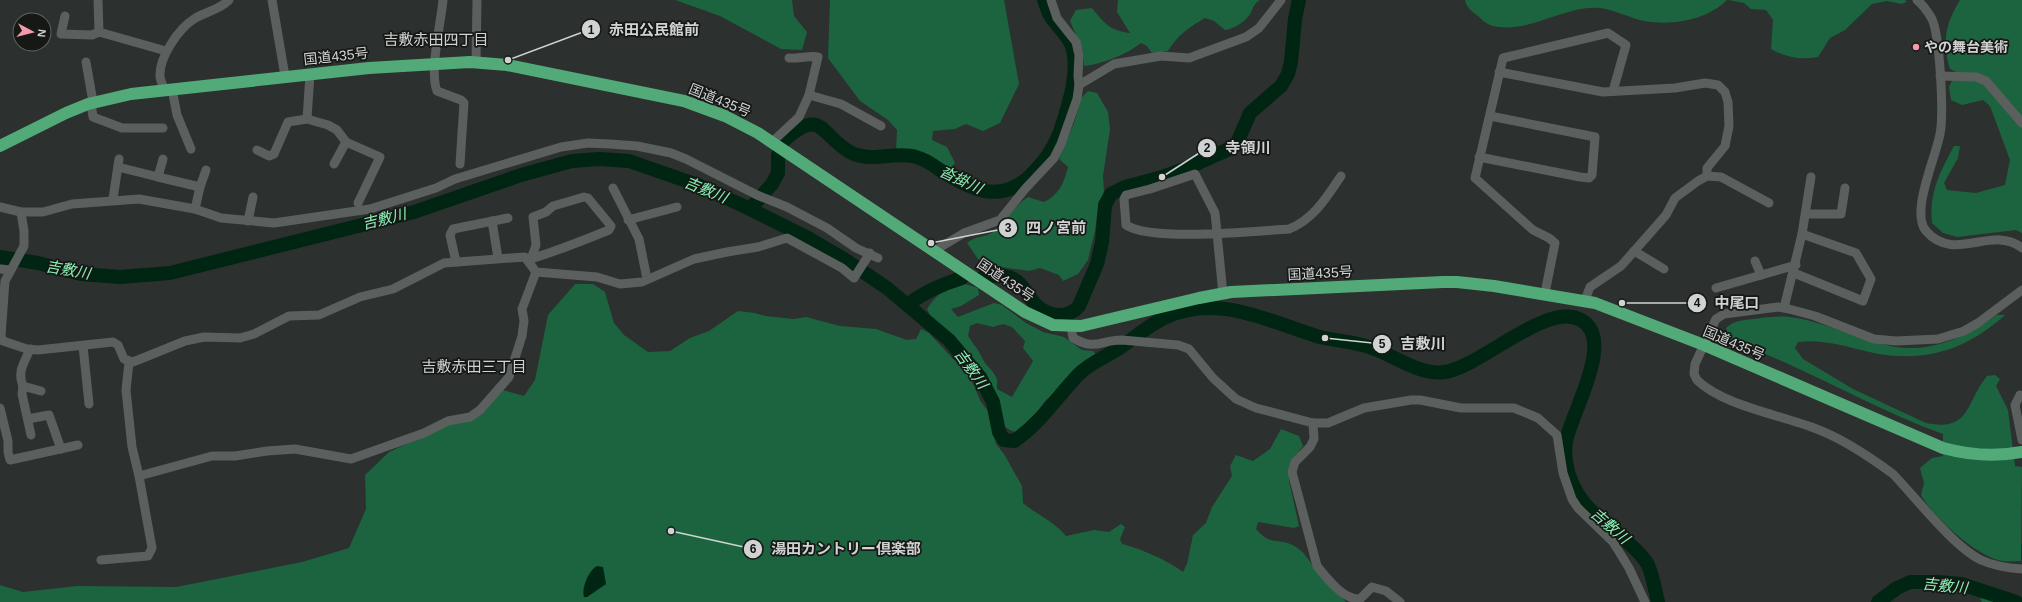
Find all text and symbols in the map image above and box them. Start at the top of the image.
north arrow [12,12,52,52]
callout: 赤田公民館前 [581,16,707,43]
text: 赤田公民館前 [609,21,699,38]
text: 1 [588,23,595,37]
text: N [35,29,48,38]
district label: 吉敷赤田四丁目 [383,31,489,48]
place label: やの舞台美術 [1924,39,2008,55]
marker: やの舞台美術 [1911,42,1921,52]
street label: 国道435号 [303,45,369,67]
street label: 国道435号 [687,80,753,120]
callout: 寺領川 [1197,134,1278,161]
text: 寺領川 [1225,139,1271,156]
text: 2 [1204,141,1211,155]
water label: 沓掛川 [937,162,987,198]
water label: 吉敷川 [682,173,732,207]
water label: 吉敷川 [360,204,410,232]
callout: 四ノ宮前 [998,215,1094,242]
text: 四ノ宮前 [1026,219,1086,236]
text: 3 [1005,221,1012,235]
street label: 国道435号 [974,255,1038,305]
water label: 吉敷川 [44,257,94,282]
street label: 国道435号 [1287,263,1353,283]
callout: 中尾口 [1687,290,1768,317]
text: 中尾口 [1714,294,1760,311]
text: 4 [1694,296,1701,310]
street label: 国道435号 [1701,323,1767,363]
callout: 吉敷川 [1372,330,1453,357]
text: 吉敷川 [1400,335,1446,352]
text: 5 [1379,337,1386,351]
water label: 吉敷川 [951,346,993,394]
district label: 吉敷赤田三丁目 [421,358,527,375]
water label: 吉敷川 [1588,504,1634,548]
callout: 湯田カントリー倶楽部 [743,536,929,563]
text: 湯田カントリー倶楽部 [771,540,921,557]
text: 6 [750,542,757,556]
water label: 吉敷川 [1922,575,1970,597]

